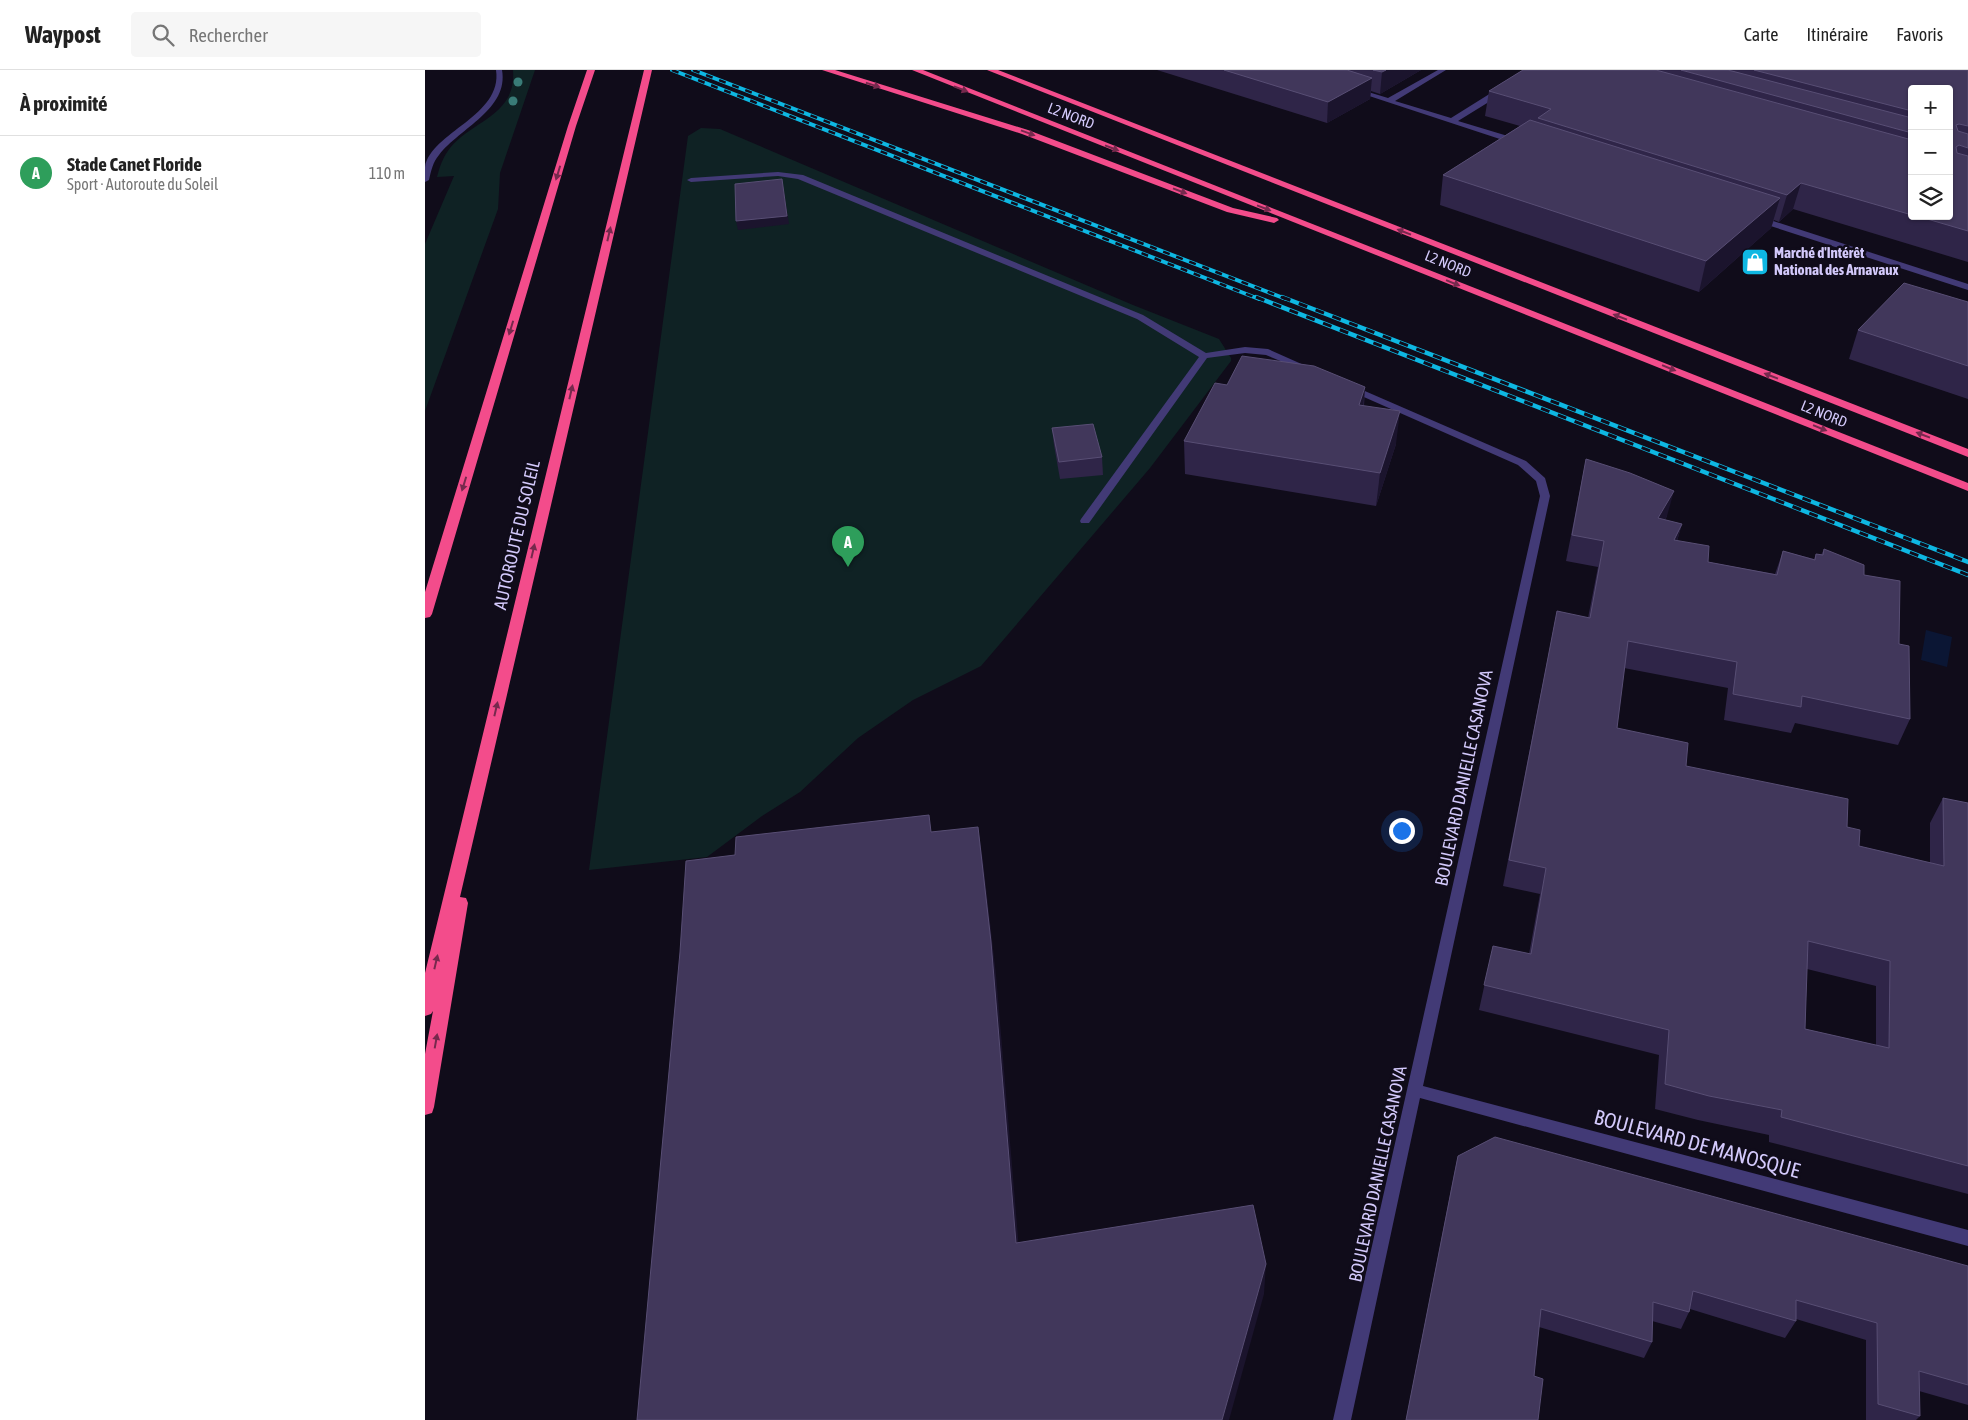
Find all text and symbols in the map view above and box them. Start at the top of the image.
search box [131,12,481,57]
text: Waypost [25,21,101,48]
icon: search [149,21,177,49]
text: Rechercher [189,24,268,46]
text: Carte [1744,24,1778,45]
text: Itinéraire [1806,24,1868,45]
text: Favoris [1896,24,1943,45]
one-way arrow [865,81,880,89]
one-way arrow [954,85,969,93]
map controls [1908,85,1953,220]
button: + [1908,85,1953,130]
text: À proximité [20,91,108,115]
street label: L2 NORD [1046,99,1097,132]
one-way arrow [1020,130,1035,137]
button: − [1908,130,1953,175]
one-way arrow [1105,145,1119,153]
text: Stade Canet Floride [67,153,202,175]
text: A [32,164,40,182]
text: 110 m [369,164,405,182]
one-way arrow [553,165,561,180]
text: Sport · Autoroute du Soleil [67,175,218,193]
button: layers [1908,175,1953,220]
one-way arrow [1172,188,1187,195]
one-way arrow [1256,205,1271,212]
one-way arrow [605,227,613,242]
one-way arrow [1396,228,1411,235]
place label: Marché d'Intérêt National des Arnavaux [1774,244,1899,278]
street label: L2 NORD [1423,247,1474,280]
shop icon: Marché d'Intérêt National des Arnavaux [1740,247,1770,277]
one-way arrow [1446,279,1460,287]
one-way arrow [1612,313,1627,321]
one-way arrow [507,321,515,336]
one-way arrow [1662,365,1677,373]
one-way arrow [1763,372,1778,380]
one-way arrow [567,385,575,400]
street label: L2 NORD [1799,397,1850,430]
one-way arrow [1813,425,1828,432]
one-way arrow [1915,431,1930,439]
street label: AUTOROUTE DU SOLEIL [489,458,544,612]
one-way arrow [460,476,468,491]
pin: A [832,526,864,567]
one-way arrow [529,543,537,558]
street label: BOULEVARD DANIELLE CASANOVA [1430,668,1497,888]
one-way arrow [492,701,500,716]
your location [1389,818,1415,844]
one-way arrow [432,954,440,969]
one-way arrow [433,1033,441,1049]
street label: BOULEVARD DANIELLE CASANOVA [1344,1064,1411,1284]
street label: BOULEVARD DE MANOSQUE [1592,1104,1803,1182]

